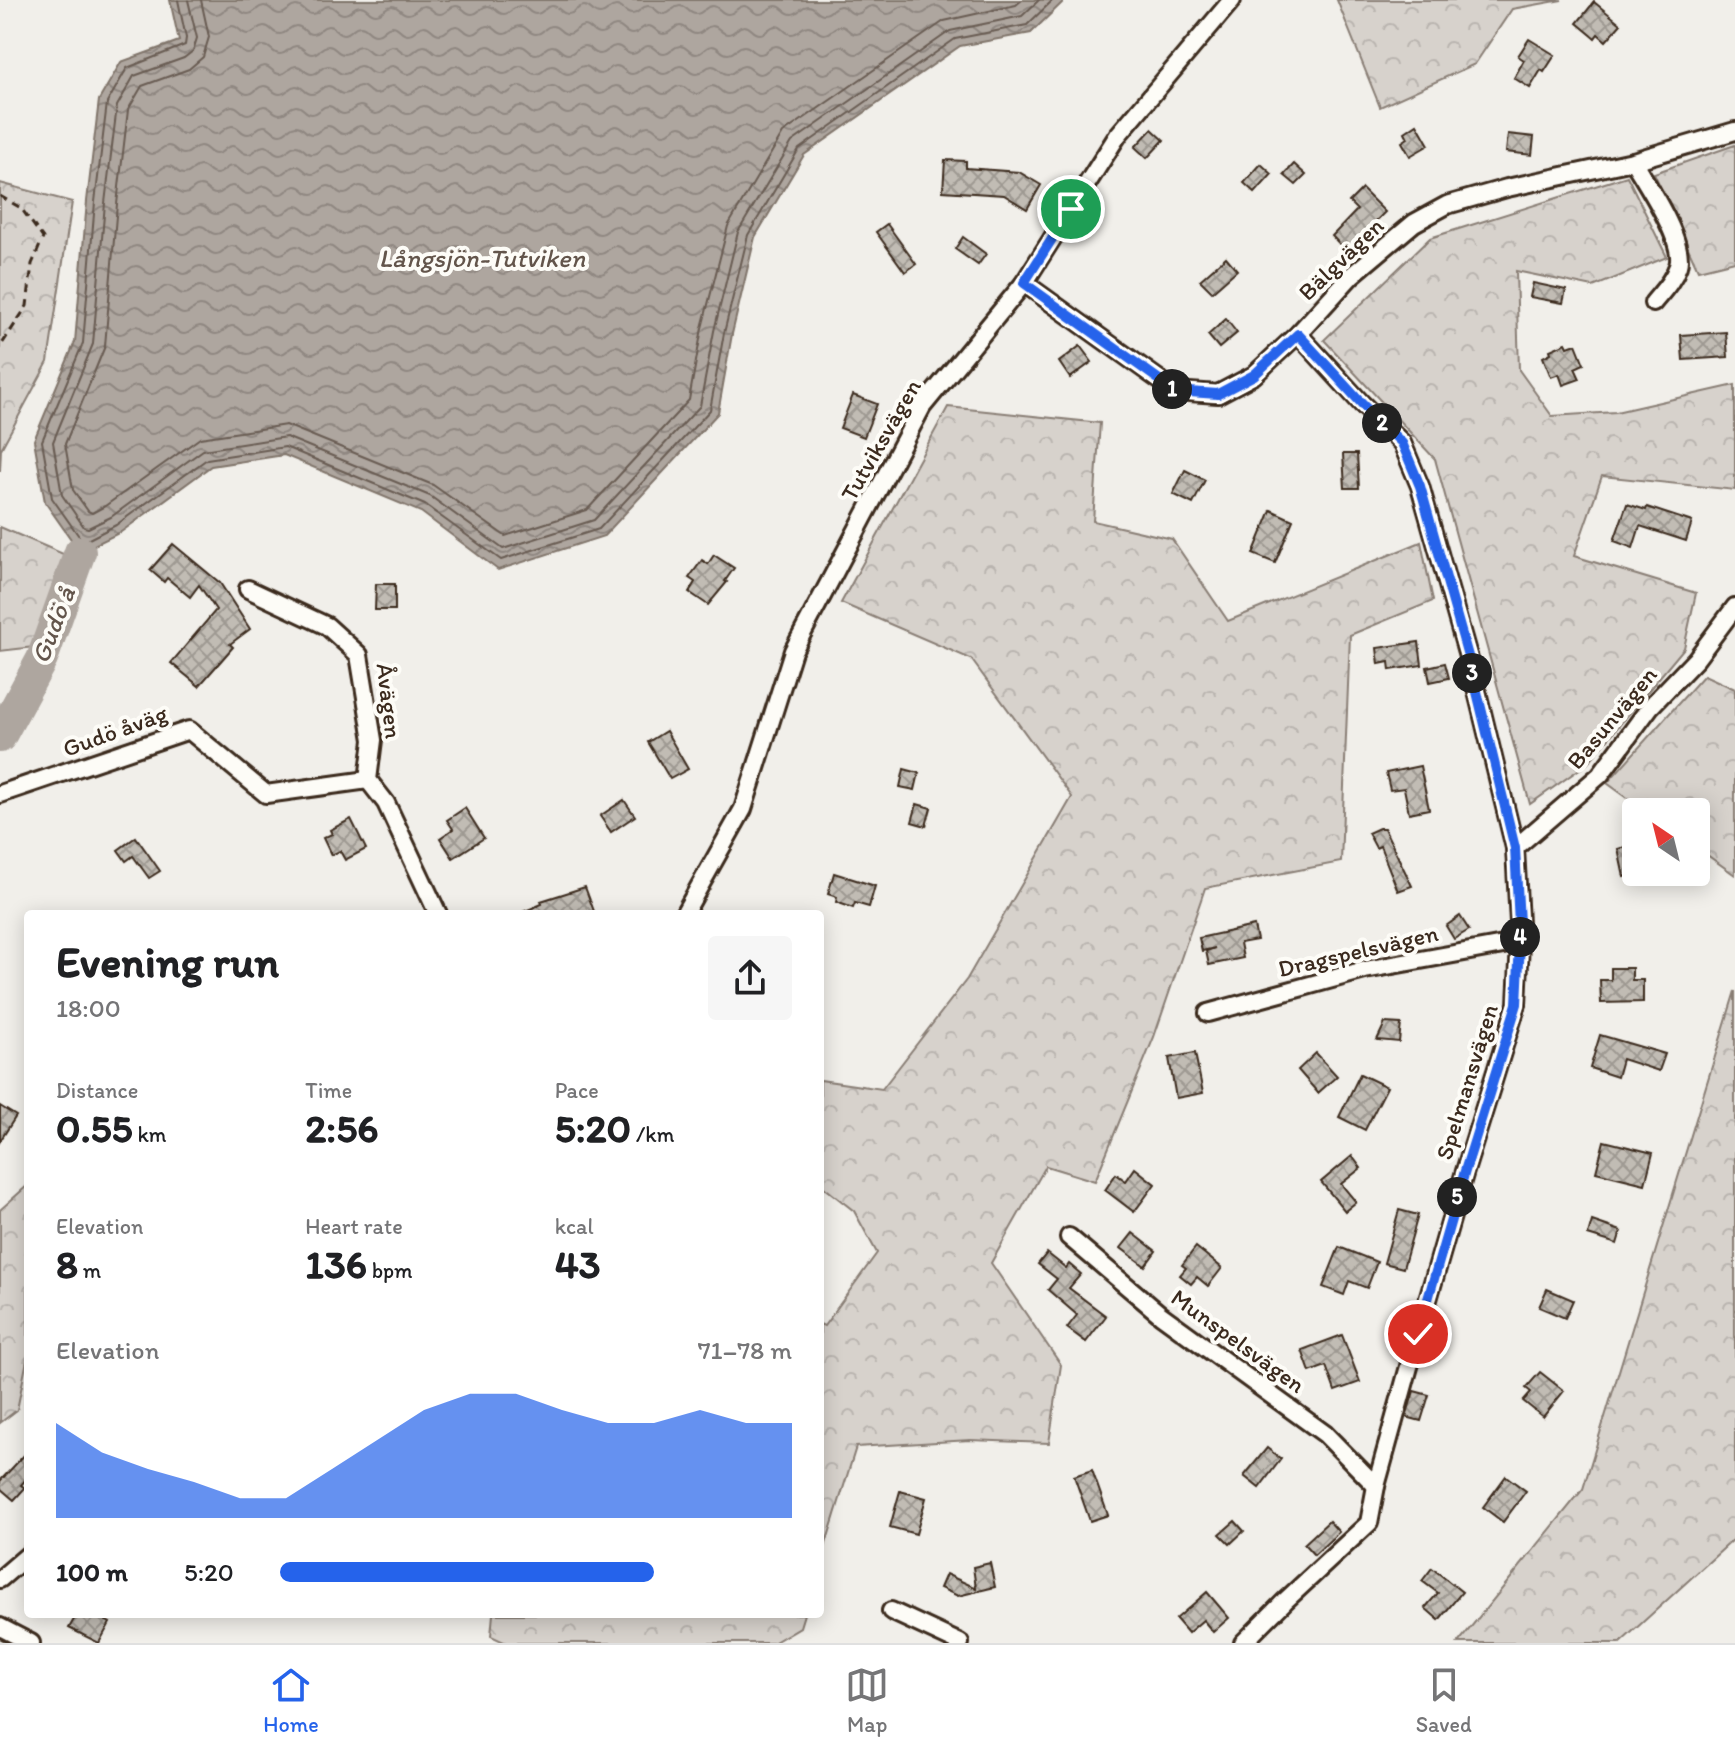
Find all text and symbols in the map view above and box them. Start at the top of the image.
pin [1037,175,1105,243]
icon: arrive [1049,187,1093,231]
street label: Bälgvägen [1292,211,1389,306]
water label: Långsjön-Tutviken [379,242,585,274]
pin: 1 [1152,369,1192,409]
street label: Tutviksvägen [834,373,927,506]
text: 1 [1167,375,1177,402]
pin: 2 [1362,403,1402,443]
text: 2 [1376,409,1388,436]
water label: Gudö å [24,582,82,668]
pin: 3 [1452,653,1492,693]
text: 3 [1466,659,1478,686]
street label: Basunvägen [1560,660,1663,775]
street label: Åvägen [370,662,409,741]
street label: Gudö åväg [59,698,172,763]
north arrow [1622,798,1710,886]
map controls [1622,798,1710,886]
pin: 4 [1500,917,1540,957]
street label: Dragspelsvägen [1275,918,1441,983]
text: 4 [1513,923,1527,950]
text: Evening run [56,935,279,988]
button: share [708,936,792,1020]
text: 18:00 [56,992,121,1024]
street label: Spelmansvägen [1429,1000,1504,1163]
text: Distance [56,1077,138,1104]
text: Time [305,1077,352,1104]
text: Pace [555,1077,599,1104]
text: 0.55 [56,1104,132,1152]
text: 2:56 [305,1104,378,1152]
text: 5:20 [555,1104,631,1152]
text: km [132,1121,167,1148]
text: /km [631,1121,674,1148]
pin: 5 [1437,1177,1477,1217]
text: 5 [1451,1183,1463,1210]
text: Elevation [56,1213,143,1240]
text: Heart rate [305,1213,403,1240]
text: kcal [555,1213,594,1240]
text: 8 [56,1240,78,1288]
text: 136 [305,1240,367,1288]
text: 43 [555,1240,601,1288]
text: m [78,1257,101,1284]
text: bpm [367,1257,413,1284]
street label: Munspelsvägen [1166,1282,1311,1399]
pin [1384,1300,1452,1368]
icon: check [1396,1312,1440,1356]
text: Elevation [56,1334,159,1366]
text: 71–78 m [698,1334,792,1366]
text: 100 m [56,1556,128,1588]
text: 5:20 [184,1556,234,1588]
tab: Home [263,1663,319,1738]
tab: Map [845,1663,889,1738]
tab: Saved [1416,1663,1472,1738]

